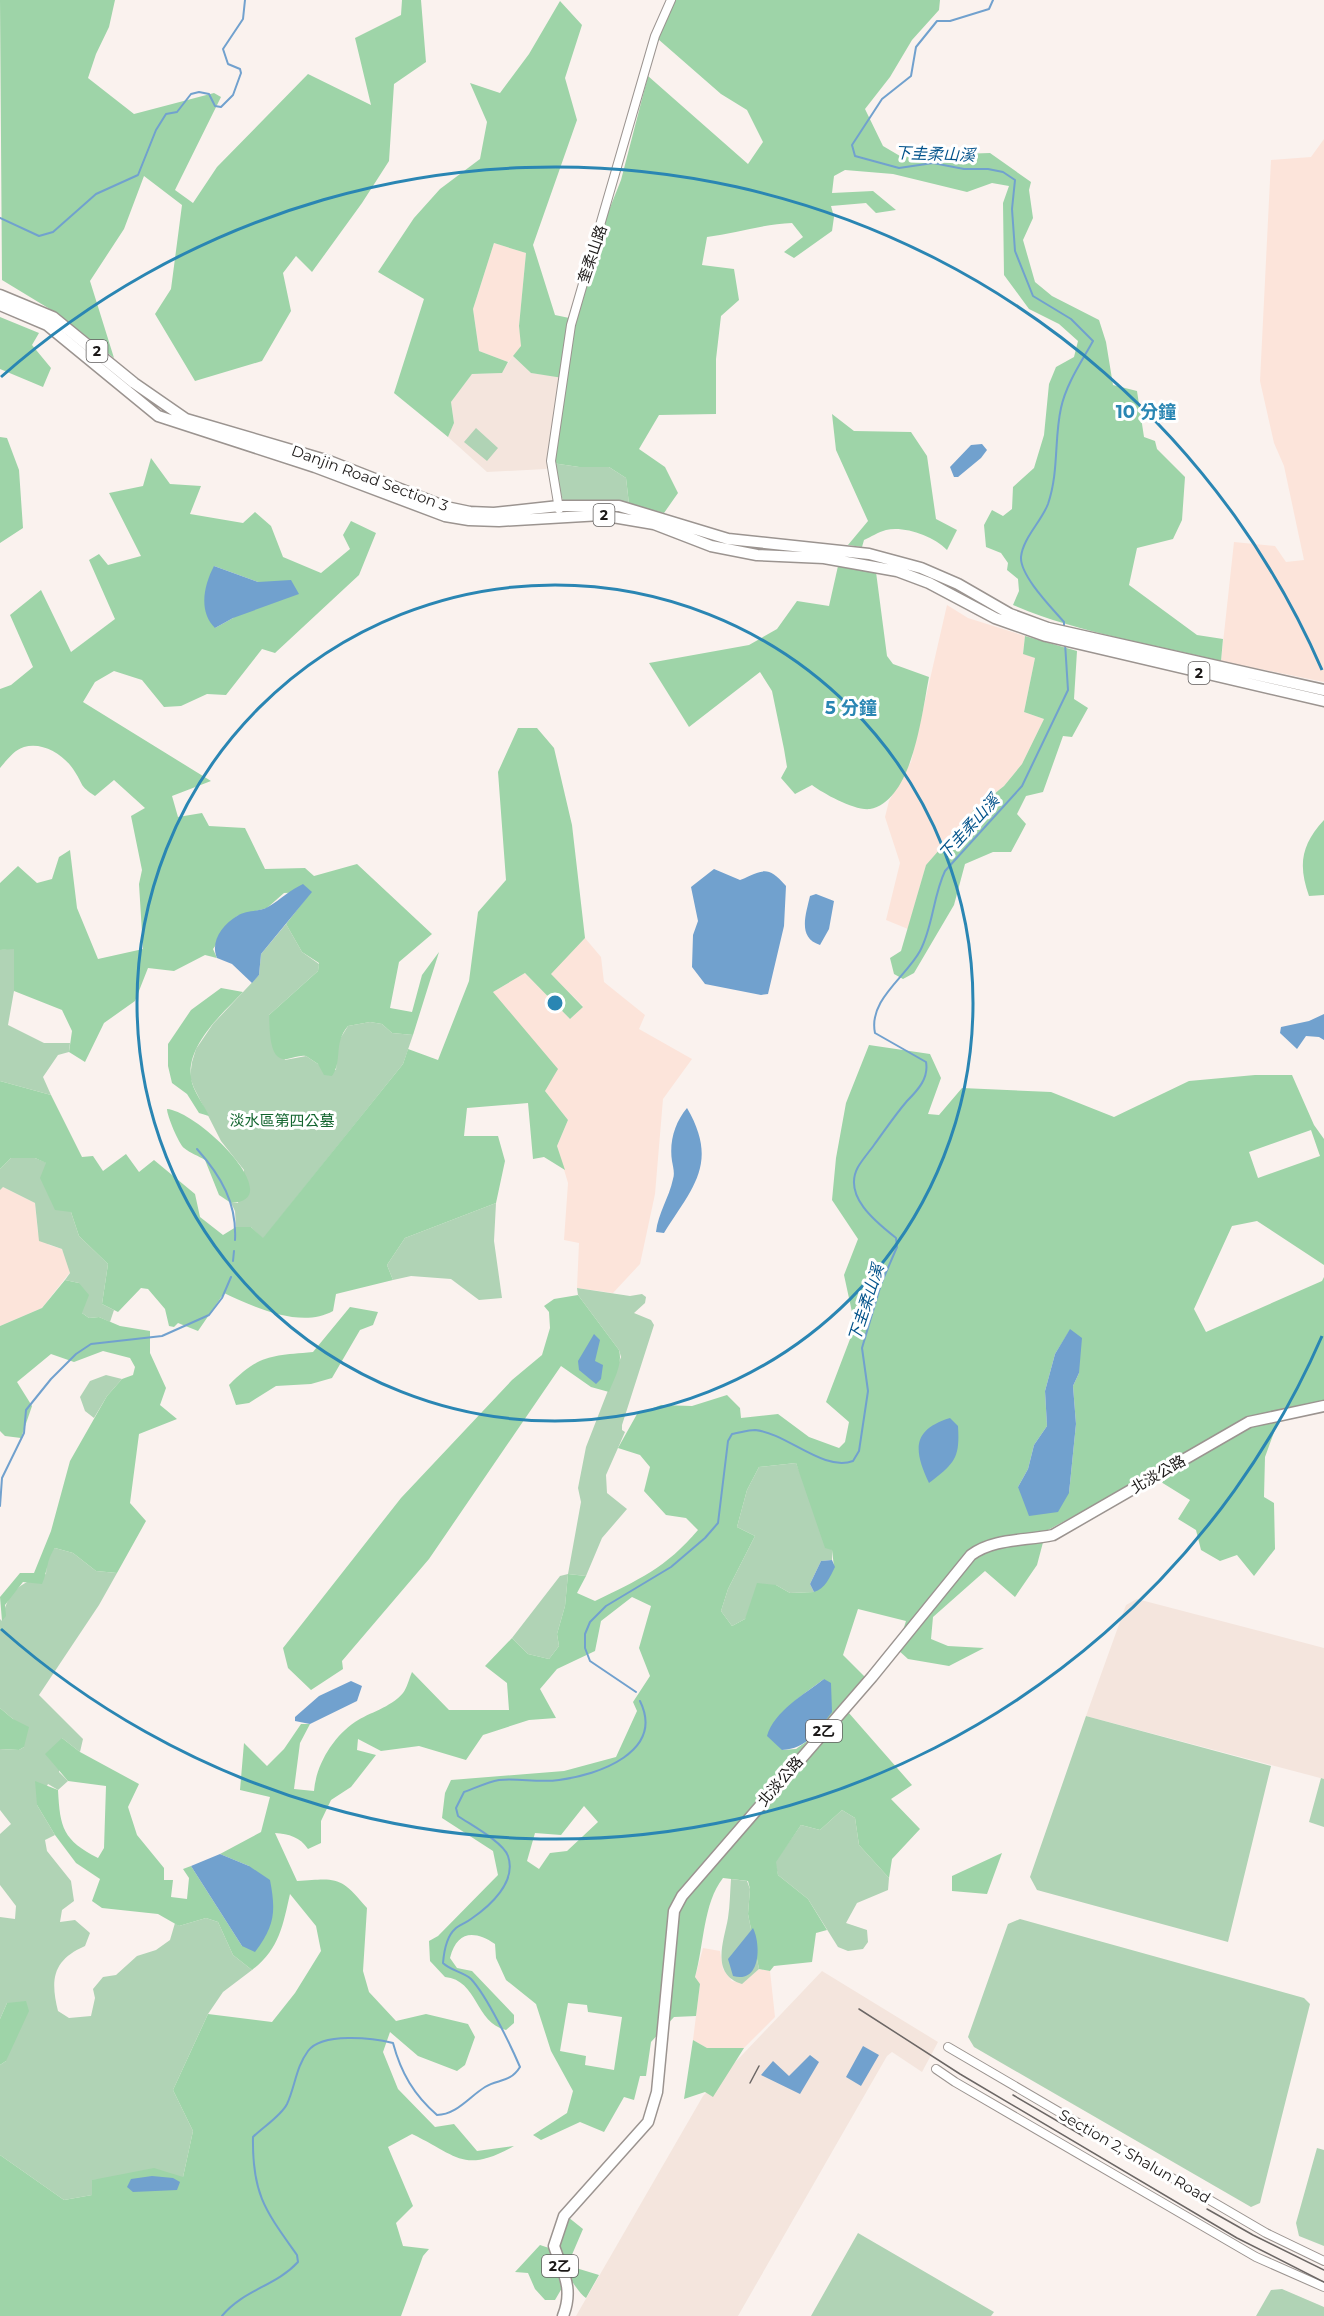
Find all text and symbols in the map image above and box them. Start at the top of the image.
water label: 下圭柔山溪 [895,143,977,165]
street label: 奎柔山路 [573,223,611,285]
road number: 2 [86,340,108,362]
text: 10 分鐘 [1116,401,1176,423]
street label: Danjin Road Section 3 [289,441,451,515]
road number: 2 [594,504,614,526]
road number: 2 [1188,662,1210,684]
text: 5 分鐘 [825,697,877,719]
water label: 下圭柔山溪 [935,789,1004,863]
centre of rings [545,993,565,1013]
park label: 淡水區第四公墓 [229,1111,335,1130]
water label: 下圭柔山溪 [845,1260,888,1344]
street label: 北淡公路 [1127,1451,1189,1497]
road number: 2乙 [806,1720,842,1742]
street label: 北淡公路 [753,1752,807,1810]
street label: Section 2, Shalun Road [1056,2105,1214,2207]
road number: 2乙 [542,2255,578,2277]

